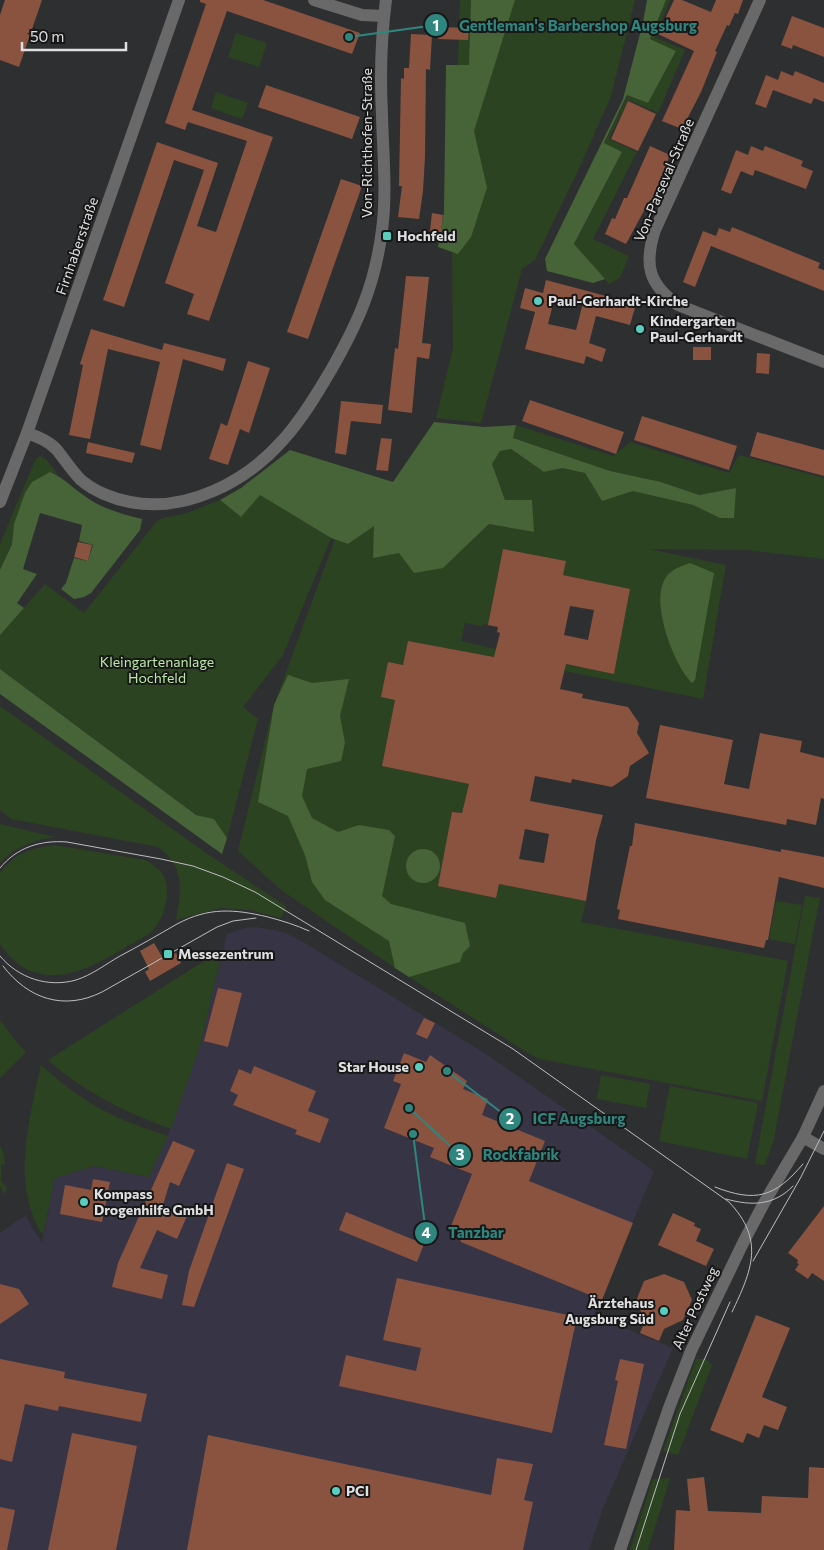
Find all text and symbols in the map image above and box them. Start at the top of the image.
callout: Gentleman's Barbershop Augsburg [424,10,707,40]
text: 1 [433,16,439,34]
text: Gentleman's Barbershop Augsburg [459,16,697,34]
scale bar [22,20,126,52]
text: 50 m [30,27,64,45]
street label: Von-Richthofen-Straße [358,68,375,218]
street label: Von-Parseval-Straße [630,116,697,244]
street label: Firnhaberstraße [52,195,101,297]
place label: Hochfeld [397,227,456,244]
marker: Hochfeld [381,230,393,242]
place label: Paul-Gerhardt-Kirche [548,292,688,309]
marker: Paul-Gerhardt-Kirche [532,295,544,307]
place label: Kindergarten Paul-Gerhardt [650,312,743,345]
marker: Kindergarten Paul-Gerhardt [634,323,646,335]
park label: Kleingartenanlage Hochfeld [100,653,214,686]
place label: Messezentrum [178,945,274,962]
marker: Messezentrum [162,948,174,960]
place label: Star House [338,1058,409,1075]
marker: Star House [413,1061,425,1073]
callout: ICF Augsburg [498,1104,635,1134]
text: 2 [506,1109,514,1127]
text: ICF Augsburg [533,1109,625,1127]
callout: Rockfabrik [448,1140,569,1170]
text: 3 [456,1145,465,1163]
text: Rockfabrik [483,1145,560,1163]
place label: Kompass Drogenhilfe GmbH [94,1185,214,1218]
marker: Kompass Drogenhilfe GmbH [78,1196,90,1208]
callout: Tanzbar [413,1218,514,1248]
text: 4 [421,1223,431,1241]
text: Tanzbar [448,1223,504,1241]
street label: Alter Postweg [668,1263,721,1352]
place label: Ärztehaus Augsburg Süd [565,1294,654,1327]
marker: Ärztehaus Augsburg Süd [658,1305,670,1317]
place label: PCI [346,1482,369,1499]
marker: PCI [330,1485,342,1497]

